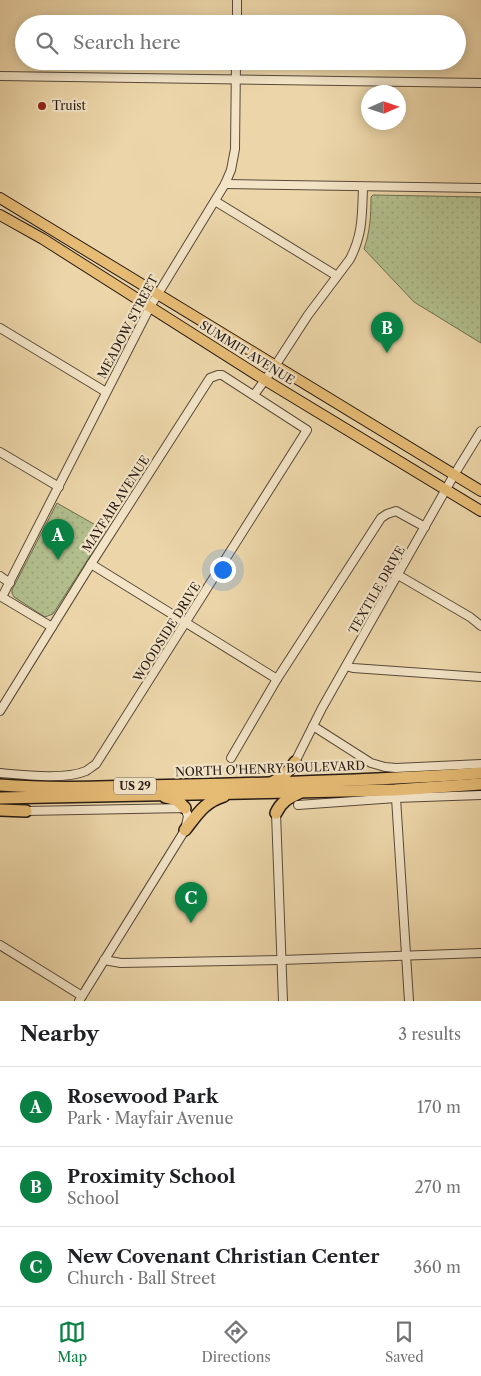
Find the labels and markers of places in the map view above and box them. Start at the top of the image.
place label: Truist [52,98,87,113]
marker: Truist [36,100,48,112]
pin: B [371,312,403,353]
pin: A [42,519,74,560]
pin: C [175,882,207,923]

